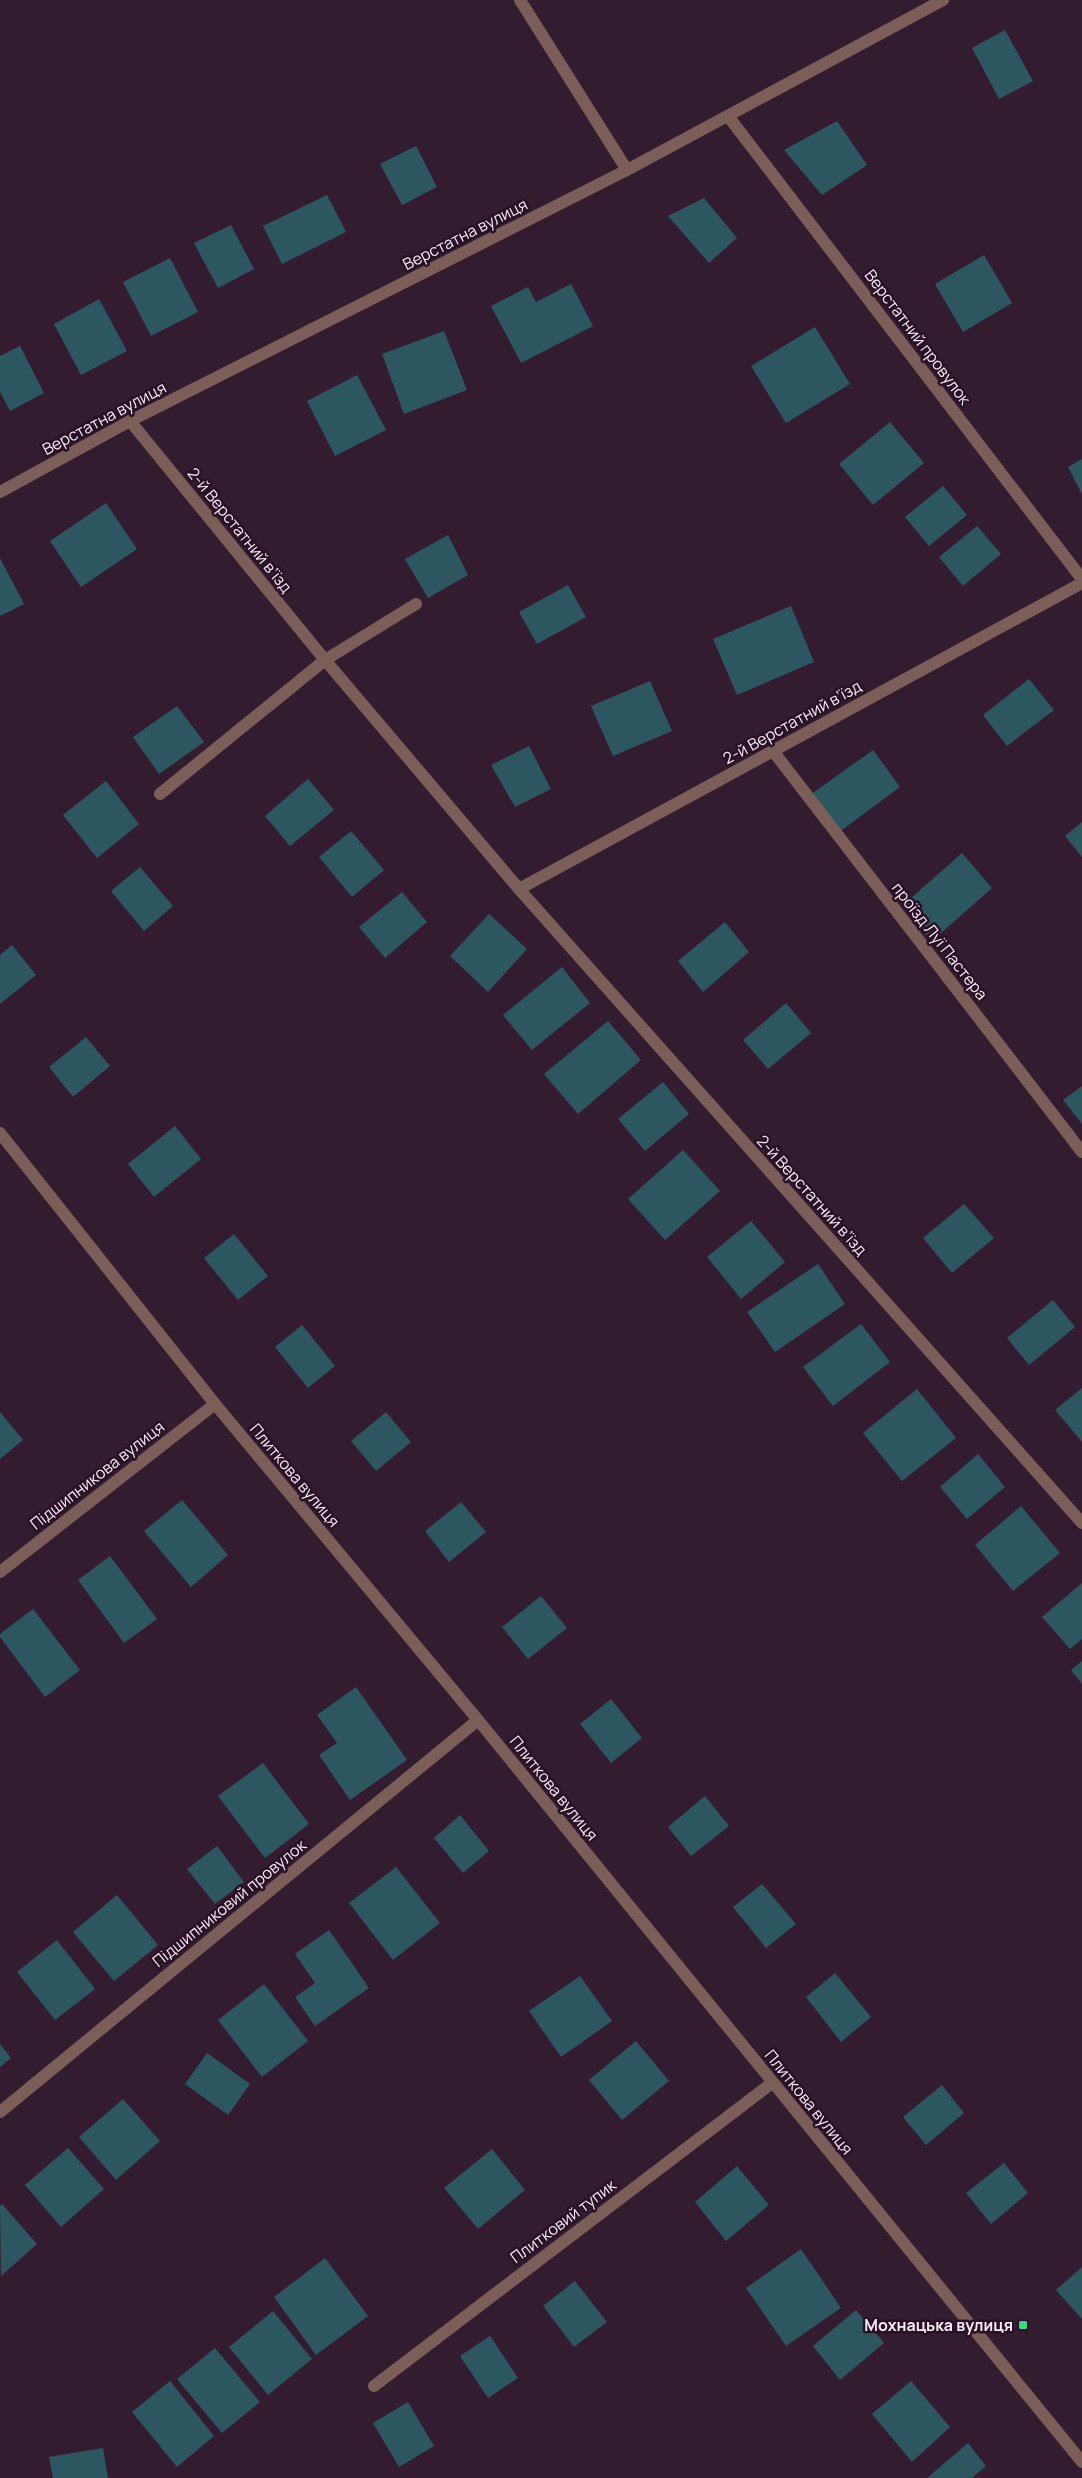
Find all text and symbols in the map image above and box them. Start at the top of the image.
street label: Верстатна вулиця [399,193,531,275]
street label: Верстатний провулок [860,265,977,410]
street label: Верстатна вулиця [38,376,170,460]
street label: 2-й Верстатний в’їзд [183,463,298,598]
street label: 2-й Верстатний в’їзд [719,675,866,769]
street label: проїзд Луї Пастера [887,878,993,1004]
street label: 2-й Верстатний в’їзд [752,1130,872,1260]
street label: Підшипникова вулиця [25,1416,169,1534]
street label: Плиткова вулиця [245,1418,345,1532]
street label: Плиткова вулиця [505,1731,603,1845]
street label: Підшипниковий провулок [148,1833,311,1972]
street label: Плиткова вулиця [760,2045,858,2159]
street label: Плитковий тупик [506,2173,621,2268]
place label: Мохнацька вулиця [864,2314,1013,2336]
marker: Мохнацька вулиця [1017,2319,1029,2331]

